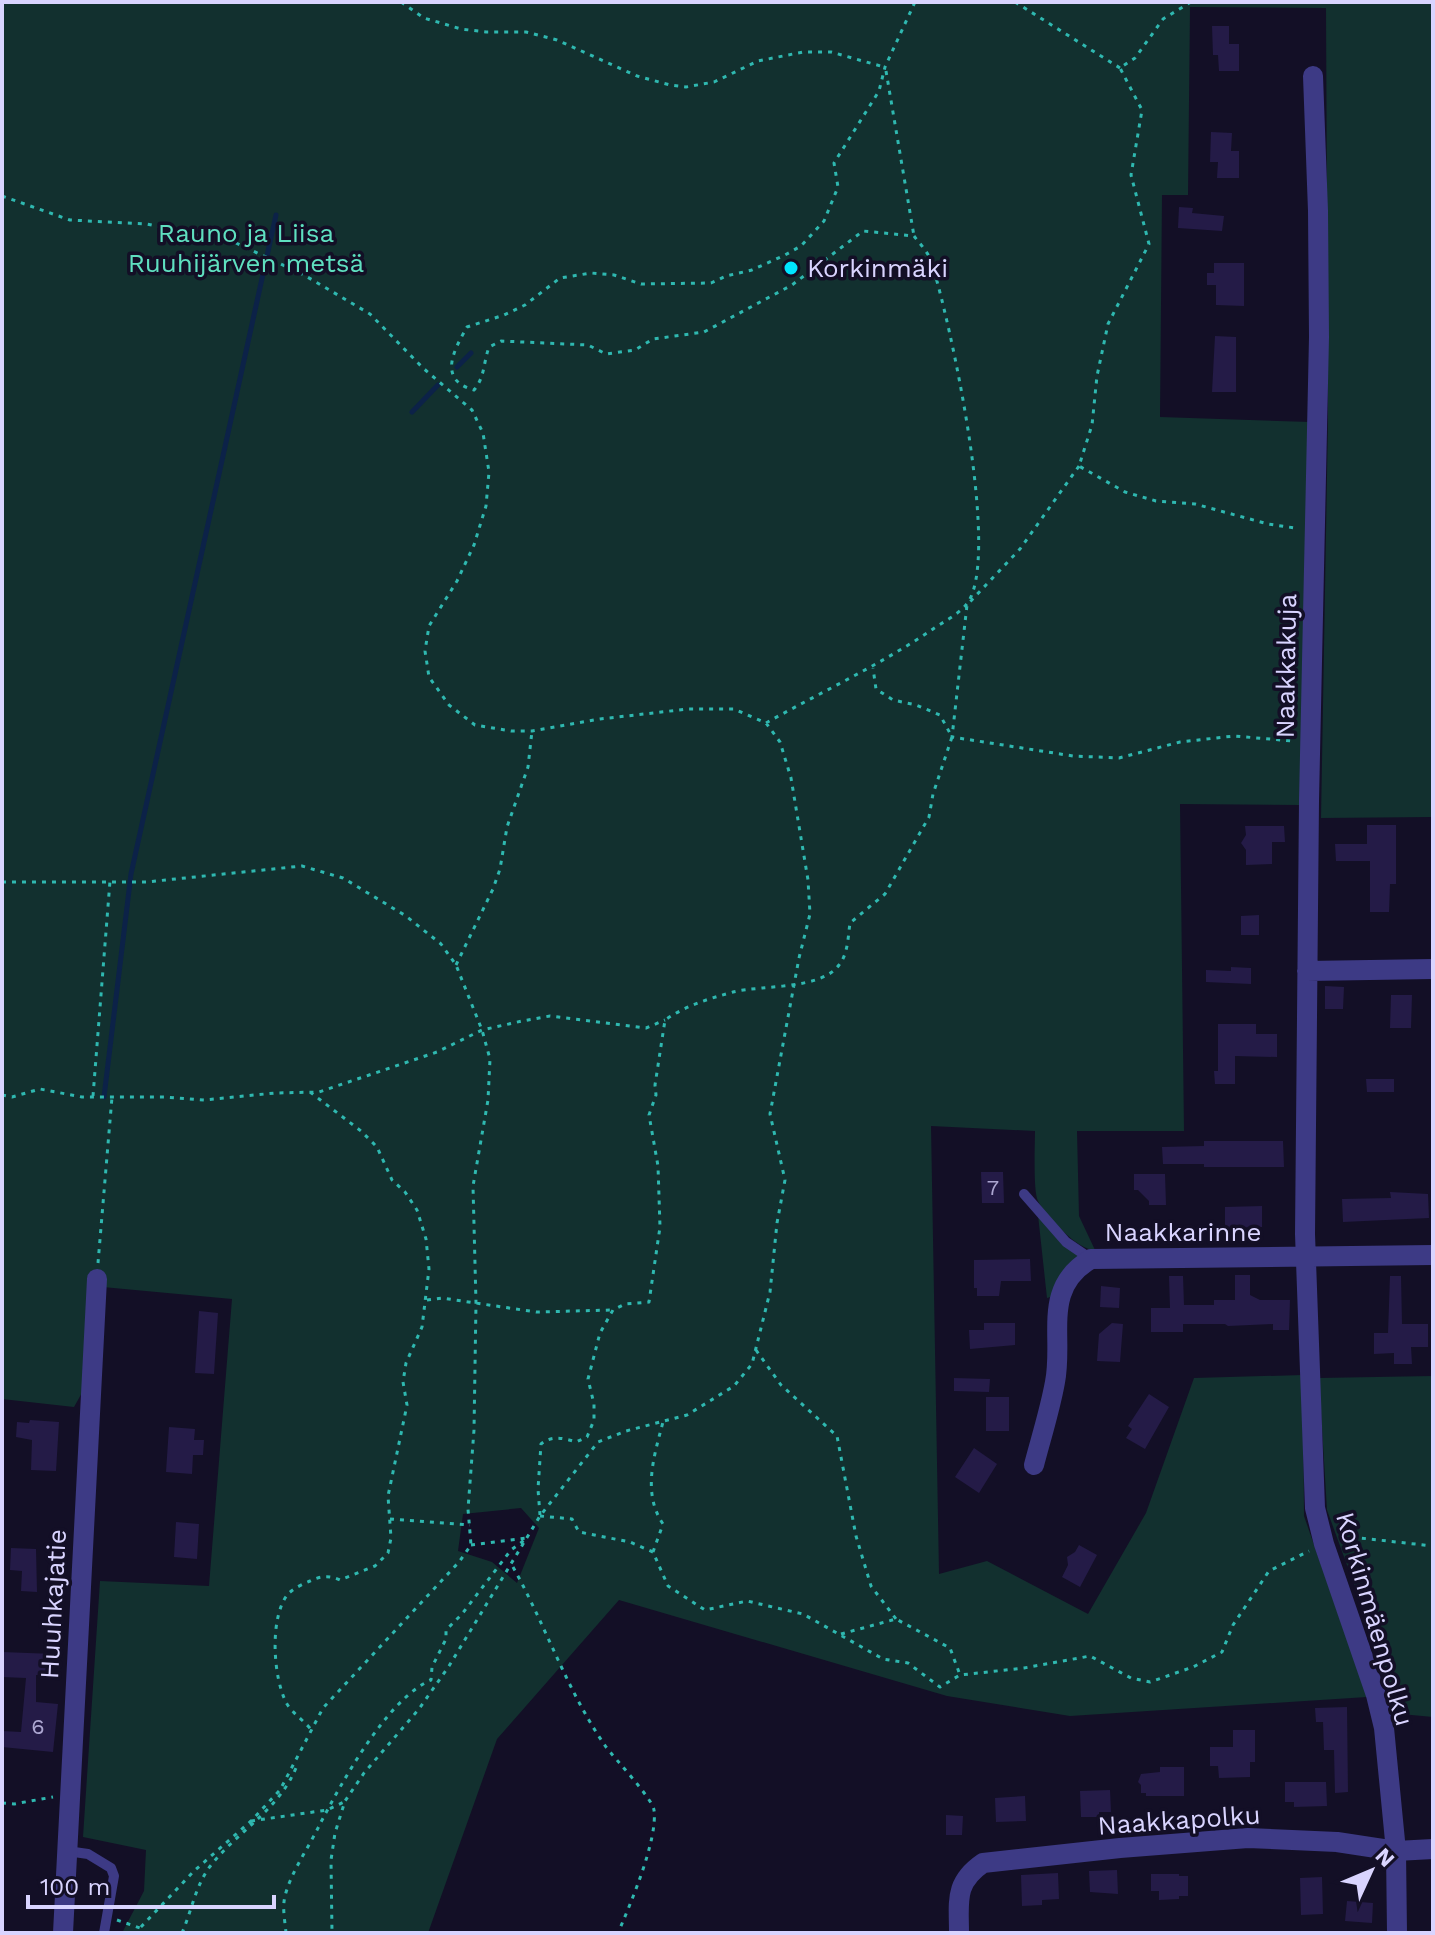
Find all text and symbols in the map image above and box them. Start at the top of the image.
park label: Rauno ja Liisa Ruuhijärven metsä [128,218,365,278]
place label: Korkinmäki [807,253,948,283]
marker: Korkinmäki [782,259,800,277]
street label: Naakkakuja [1270,593,1302,739]
house number: 7 [987,1175,999,1200]
street label: Naakkarinne [1104,1217,1262,1247]
street label: Korkinmäenpolku [1330,1509,1420,1729]
street label: Huuhkajatie [34,1528,72,1680]
house number: 6 [31,1714,45,1739]
street label: Naakkapolku [1097,1799,1261,1841]
north arrow [1331,1831,1411,1911]
text: N [1370,1843,1400,1872]
scale bar [28,1859,274,1909]
text: 100 m [40,1873,110,1901]

